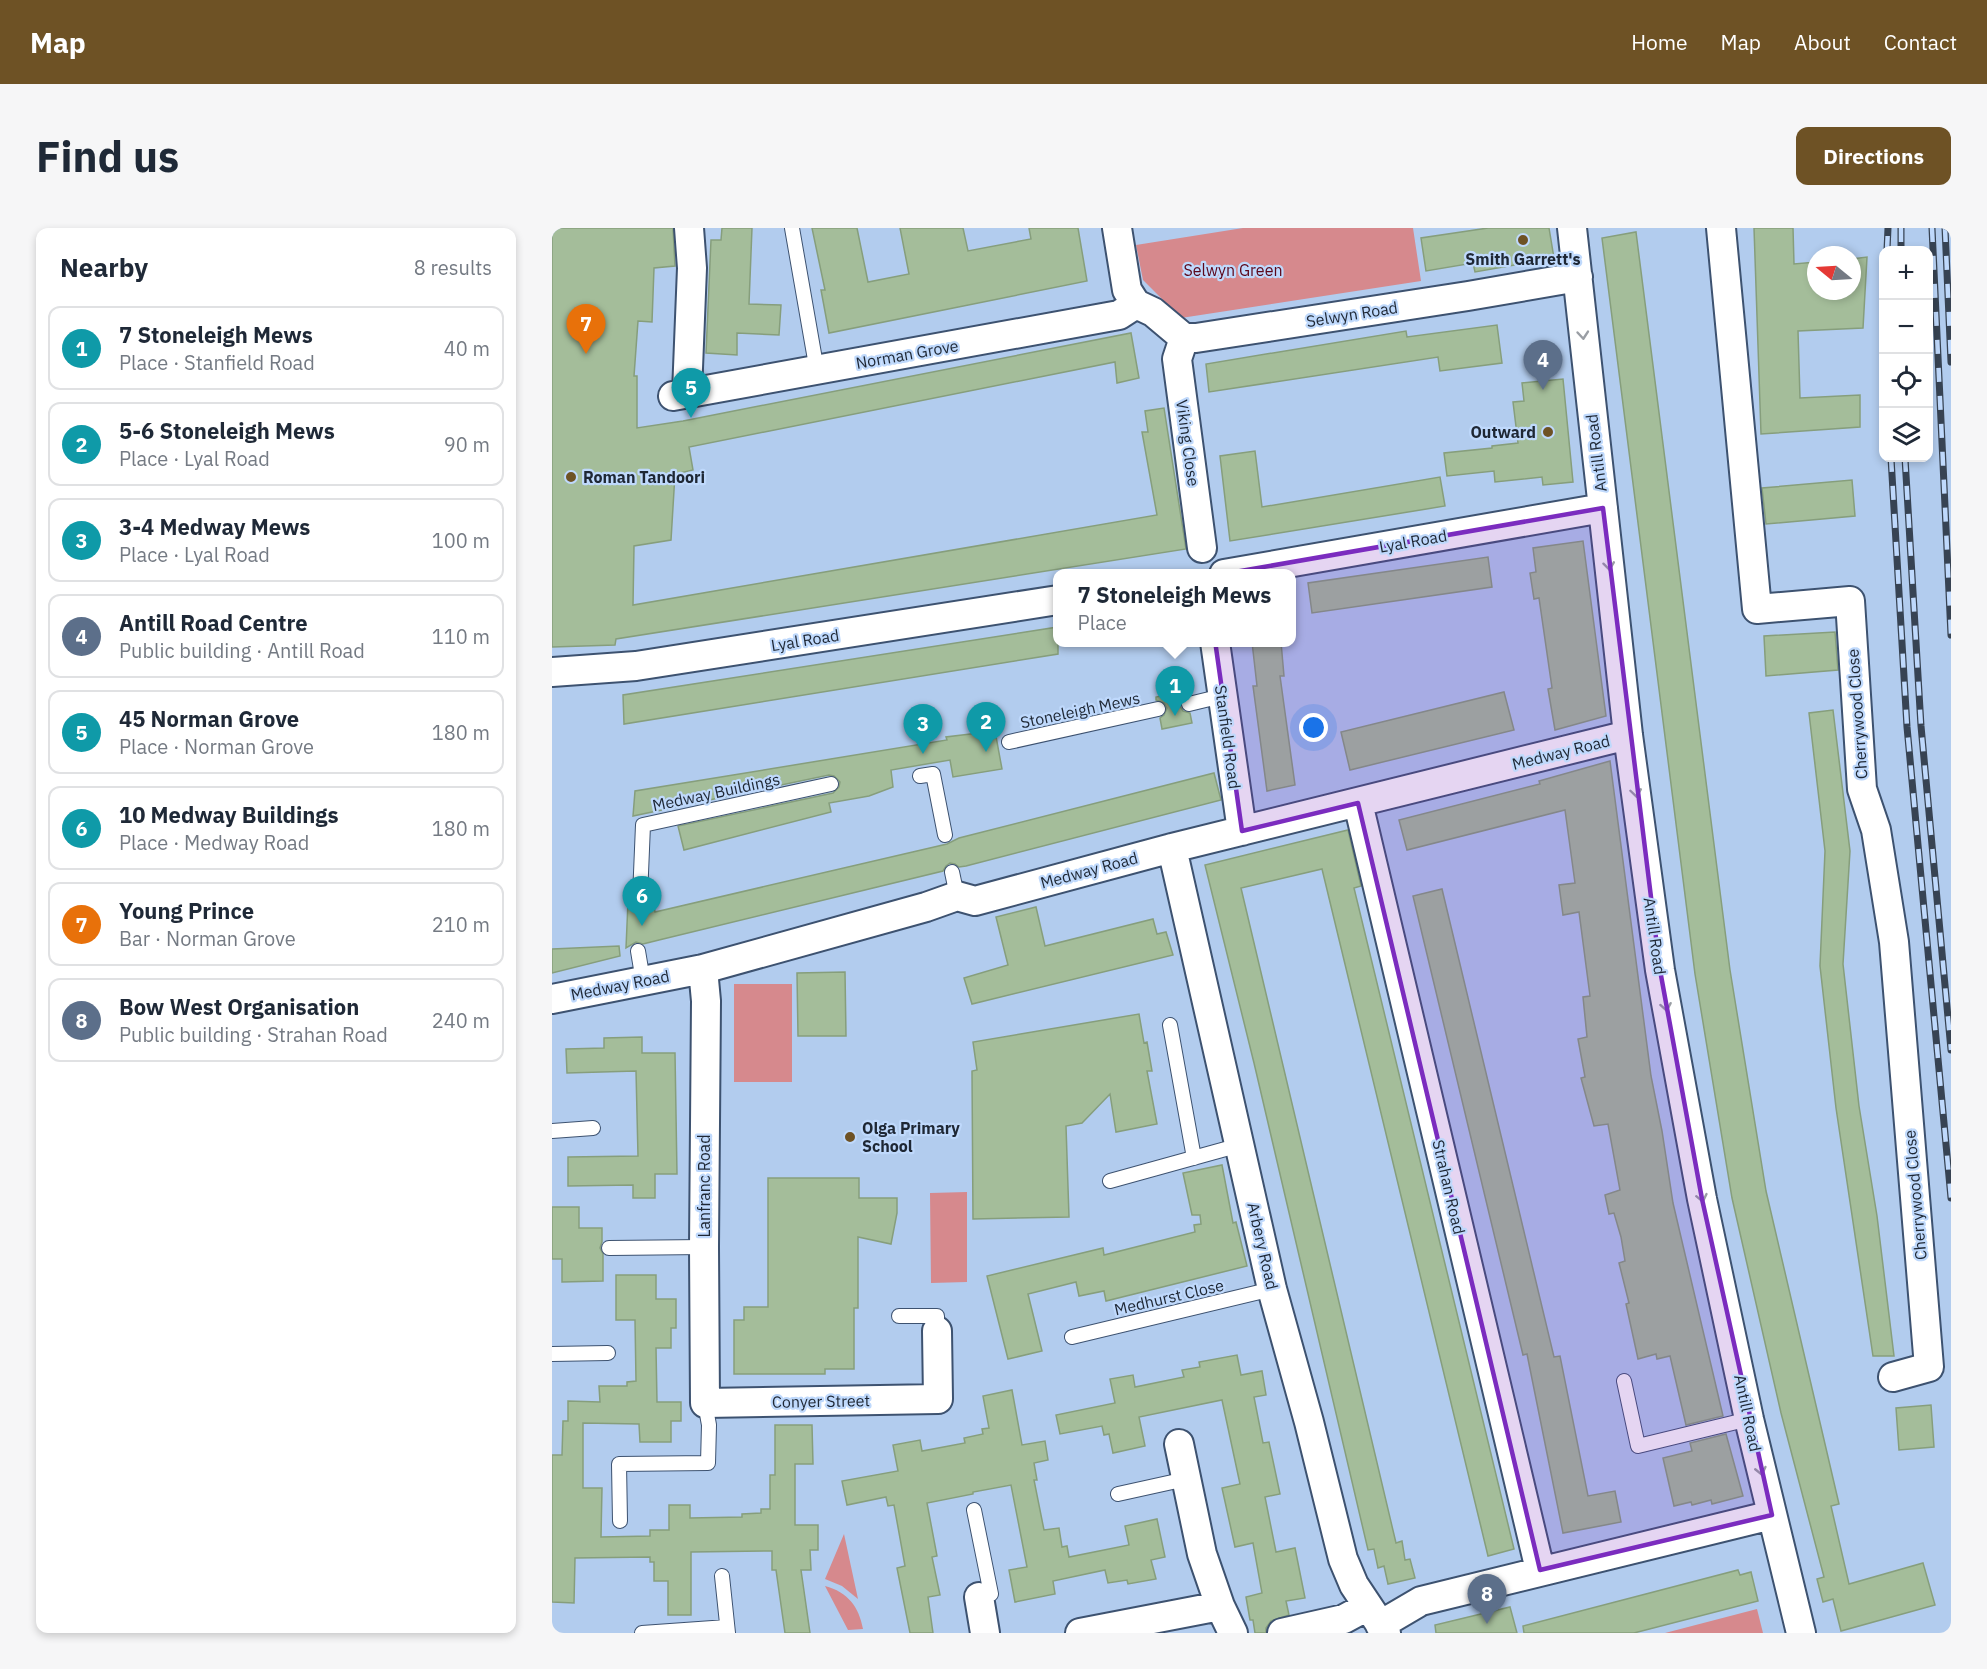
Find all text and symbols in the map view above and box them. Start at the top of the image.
text: Map [30,24,86,61]
text: Home [1631,28,1688,56]
text: Map [1721,28,1761,56]
text: About [1794,28,1851,56]
text: Contact [1884,28,1957,56]
button: Directions [1796,127,1951,185]
text: Find us [36,129,179,184]
marker: Smith Garrett's [1516,233,1530,247]
north arrow [1807,246,1861,300]
map controls [1879,246,1933,462]
button: + [1879,246,1933,300]
place label: Smith Garrett's [1465,249,1581,269]
text: Nearby [60,250,148,284]
text: 8 results [414,254,492,281]
park label: Selwyn Green [1183,260,1283,280]
street label: Selwyn Road [1305,297,1399,331]
button: − [1879,300,1933,354]
pin: 7 [567,304,606,354]
text: 7 Stoneleigh Mews [119,320,313,349]
one-way arrow [1576,331,1589,340]
text: 1 [76,335,88,362]
text: 40 m [444,335,490,362]
street label: Norman Grove [854,335,960,373]
pin: 4 [1524,340,1562,390]
text: Place · Stanfield Road [119,349,315,376]
button: locate [1879,354,1933,408]
pin: 5 [672,368,710,418]
street label: Viking Close [1172,398,1204,488]
button: layers [1879,408,1933,462]
street label: Antill Road [1581,413,1611,493]
text: 5-6 Stoneleigh Mews [119,416,335,445]
place label: Outward [1470,422,1536,442]
marker: Outward [1541,425,1555,439]
text: 2 [76,431,88,458]
text: 90 m [444,431,490,458]
text: Place · Lyal Road [119,445,270,472]
place label: Roman Tandoori [583,467,705,487]
marker: Roman Tandoori [564,470,578,484]
text: 3-4 Medway Mews [119,512,310,541]
street label: Lyal Road [1377,525,1449,557]
text: 3 [76,527,88,554]
text: 100 m [432,527,490,554]
text: Place · Lyal Road [119,541,270,568]
one-way arrow [1603,562,1615,571]
popup [1053,569,1296,647]
text: 7 Stoneleigh Mews [1078,580,1271,609]
text: Antill Road Centre [119,608,308,637]
text: Place [1078,609,1127,636]
text: 4 [76,623,88,650]
text: 110 m [432,623,490,650]
street label: Lyal Road [770,625,840,655]
text: Public building · Antill Road [119,637,365,664]
street label: Cherrywood Close [1842,648,1872,780]
pin: 1 [1156,666,1194,716]
street label: Stanfield Road [1211,684,1245,790]
street label: Stoneleigh Mews [1018,688,1142,732]
pin: 2 [966,702,1006,752]
text: 45 Norman Grove [119,704,299,733]
pin: 3 [904,704,943,754]
your location [1299,713,1328,742]
text: 5 [76,719,88,746]
text: 180 m [432,719,490,746]
street label: Medway Road [1510,730,1612,774]
text: Place · Norman Grove [119,733,314,760]
street label: Medway Buildings [650,769,782,815]
one-way arrow [1629,788,1641,797]
text: 10 Medway Buildings [119,800,339,829]
text: 6 [76,815,88,842]
text: 180 m [432,815,490,842]
text: Place · Medway Road [119,829,309,856]
street label: Medway Road [1038,847,1140,893]
pin: 6 [622,876,662,926]
text: Young Prince [119,896,254,925]
street label: Antill Road [1640,896,1670,976]
text: 7 [76,911,88,938]
text: 210 m [432,911,490,938]
text: Bar · Norman Grove [119,925,296,952]
street label: Medway Road [569,966,671,1004]
text: Bow West Organisation [119,992,359,1021]
one-way arrow [1659,1001,1672,1011]
text: 8 [76,1007,88,1034]
text: 240 m [432,1007,490,1034]
text: Public building · Strahan Road [119,1021,388,1048]
place label: Olga Primary School [862,1118,960,1156]
street label: Cherrywood Close [1899,1129,1931,1261]
marker: Olga Primary School [843,1130,857,1144]
street label: Lanfranc Road [694,1135,714,1237]
street label: Strahan Road [1428,1138,1470,1236]
one-way arrow [1695,1193,1708,1203]
street label: Arbery Road [1243,1200,1283,1292]
street label: Medhurst Close [1112,1275,1226,1319]
street label: Antill Road [1730,1373,1766,1453]
street label: Conyer Street [772,1390,870,1412]
one-way arrow [1754,1466,1767,1476]
pin: 8 [1468,1574,1506,1624]

